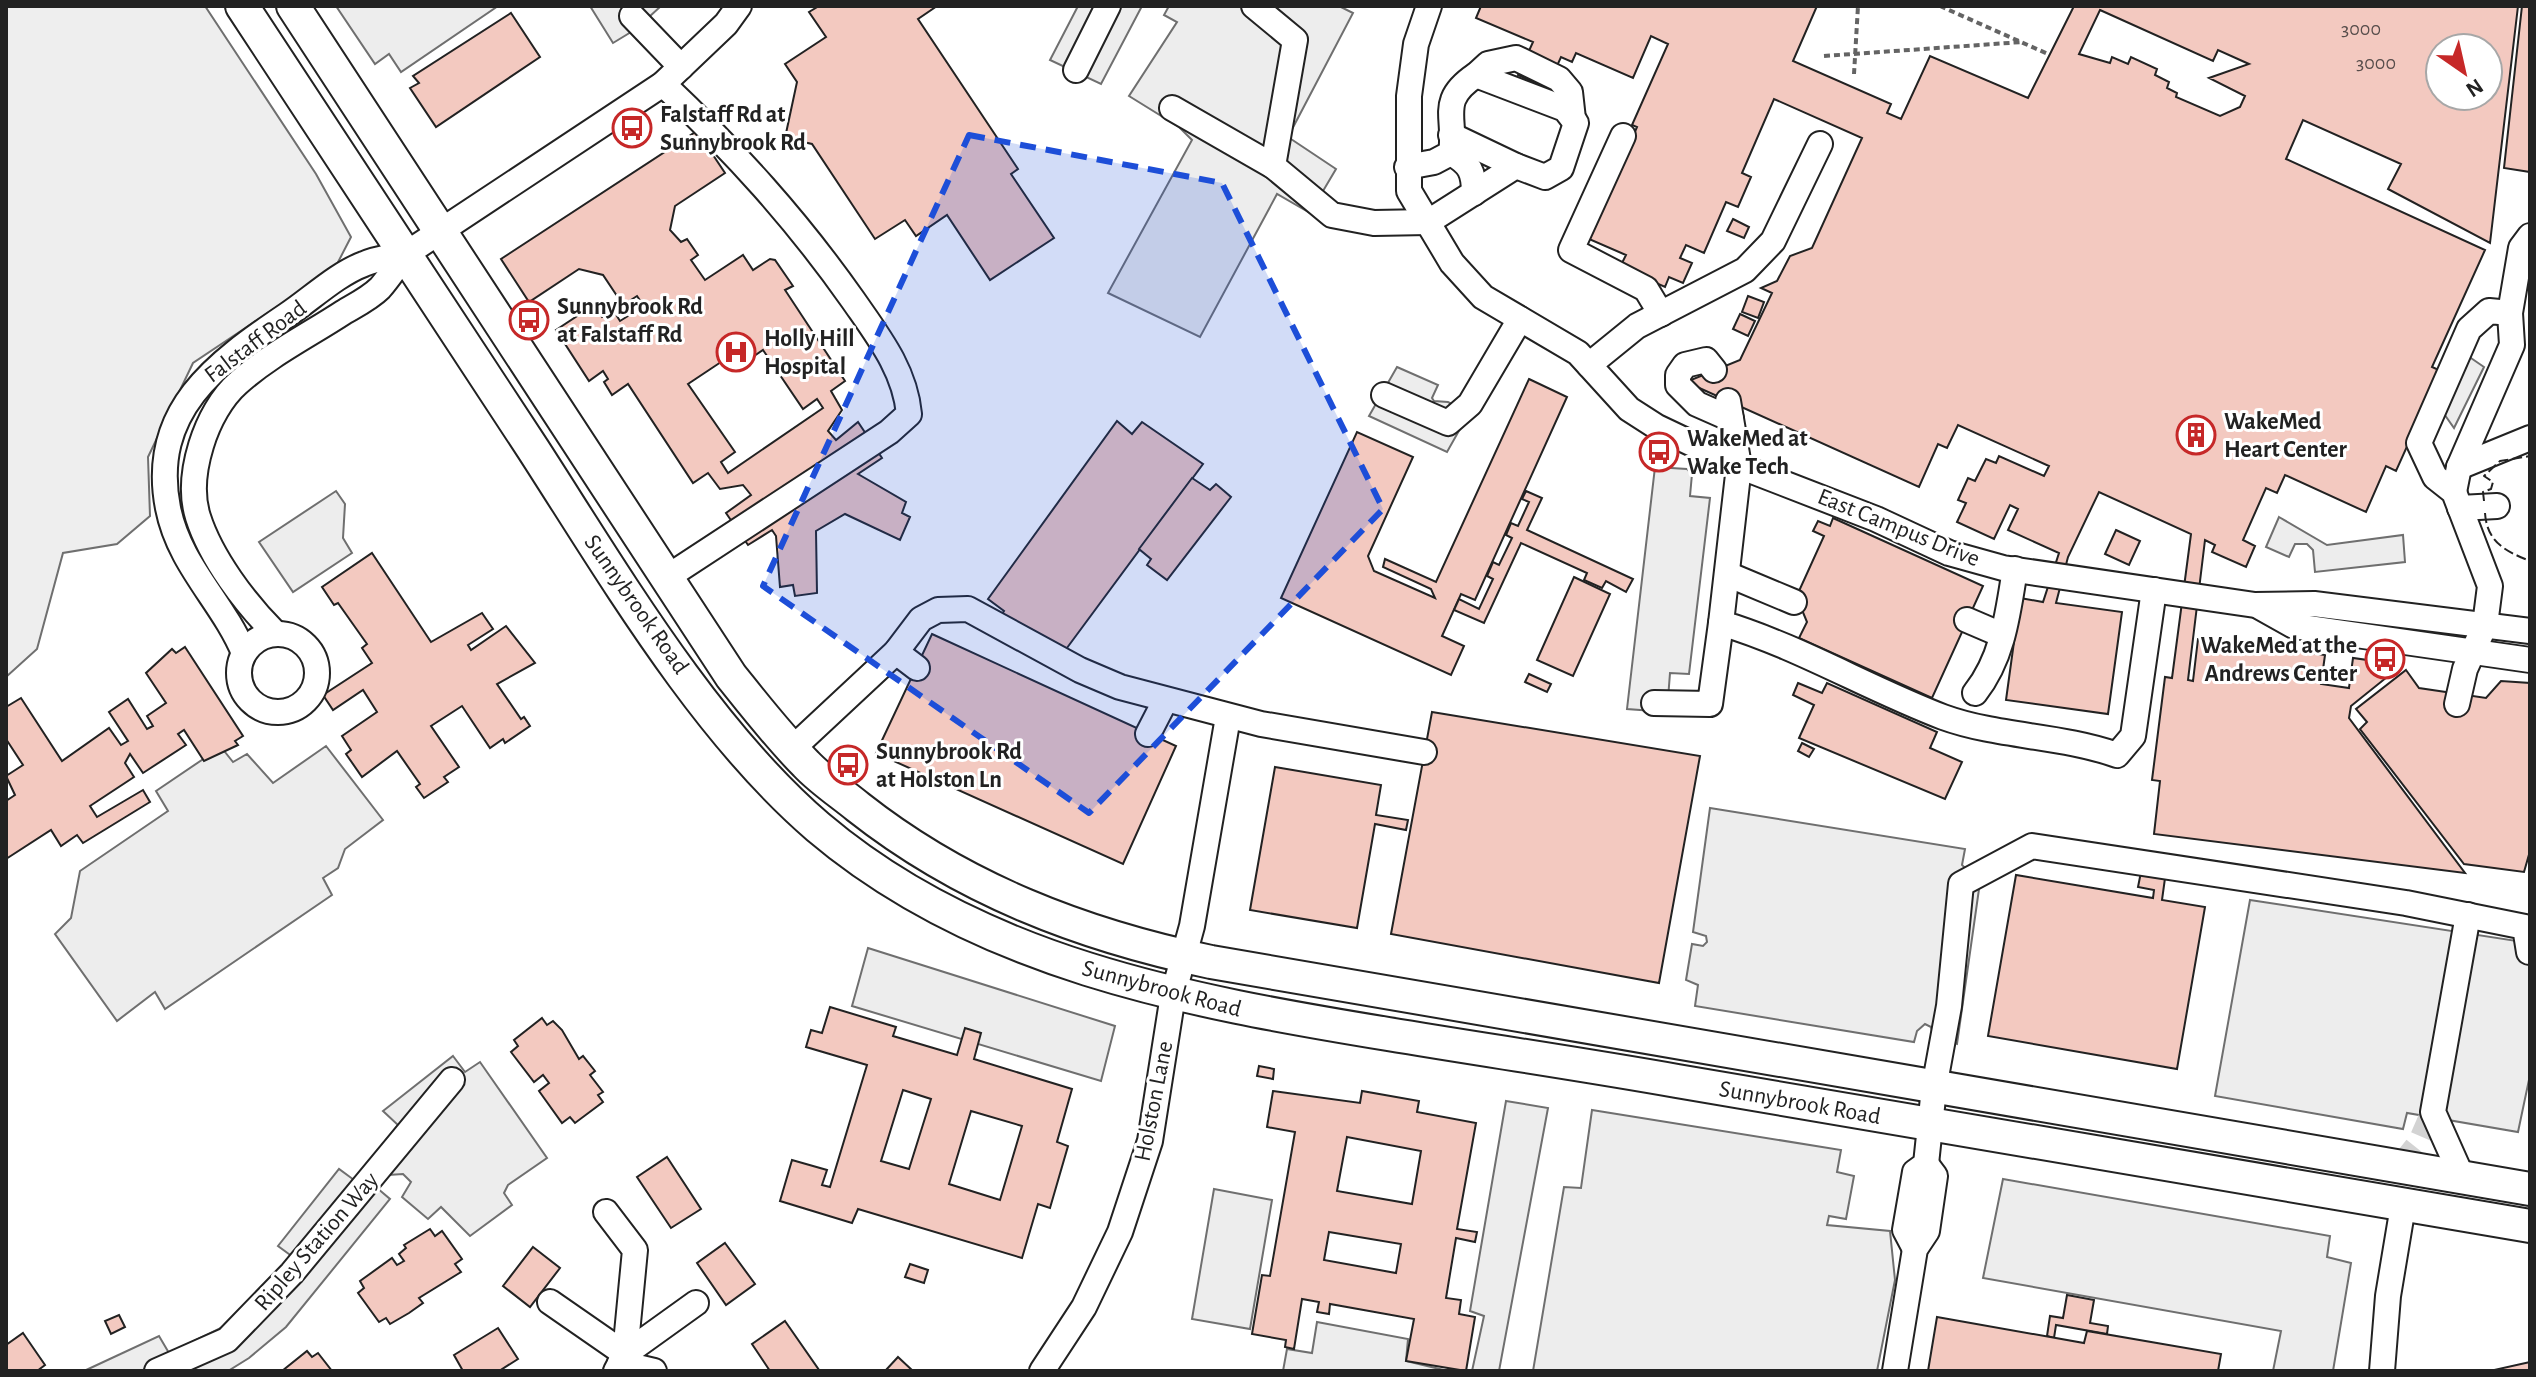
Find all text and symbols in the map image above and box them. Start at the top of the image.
house number: 3000 [2341,19,2381,39]
north arrow [2424,32,2504,112]
house number: 3000 [2356,53,2396,73]
text: N [2462,74,2487,101]
place label: Falstaff Rd at Sunnybrook Rd [660,103,806,155]
bus stop icon: Falstaff Rd at Sunnybrook Rd [611,107,653,149]
place label: Sunnybrook Rd at Falstaff Rd [557,295,703,347]
street label: Falstaff Road [200,296,311,388]
bus stop icon: Sunnybrook Rd at Falstaff Rd [508,299,550,341]
place label: Holly Hill Hospital [764,327,855,379]
hospital icon: Holly Hill Hospital [715,331,757,373]
place label: WakeMed Heart Center [2224,410,2347,462]
building icon: WakeMed Heart Center [2175,414,2217,456]
place label: WakeMed at Wake Tech [1687,427,1808,479]
bus stop icon: WakeMed at Wake Tech [1638,431,1680,473]
street label: East Campus Drive [1814,485,1983,571]
street label: Sunnybrook Road [579,531,693,678]
place label: WakeMed at the Andrews Center [2200,634,2358,686]
bus stop icon: WakeMed at the Andrews Center [2364,638,2406,680]
place label: Sunnybrook Rd at Holston Ln [876,740,1022,792]
bus stop icon: Sunnybrook Rd at Holston Ln [827,744,869,786]
street label: Sunnybrook Road [1080,956,1244,1022]
street label: Holston Lane [1131,1039,1177,1163]
street label: Sunnybrook Road [1717,1077,1883,1129]
street label: Ripley Station Way [250,1168,383,1316]

